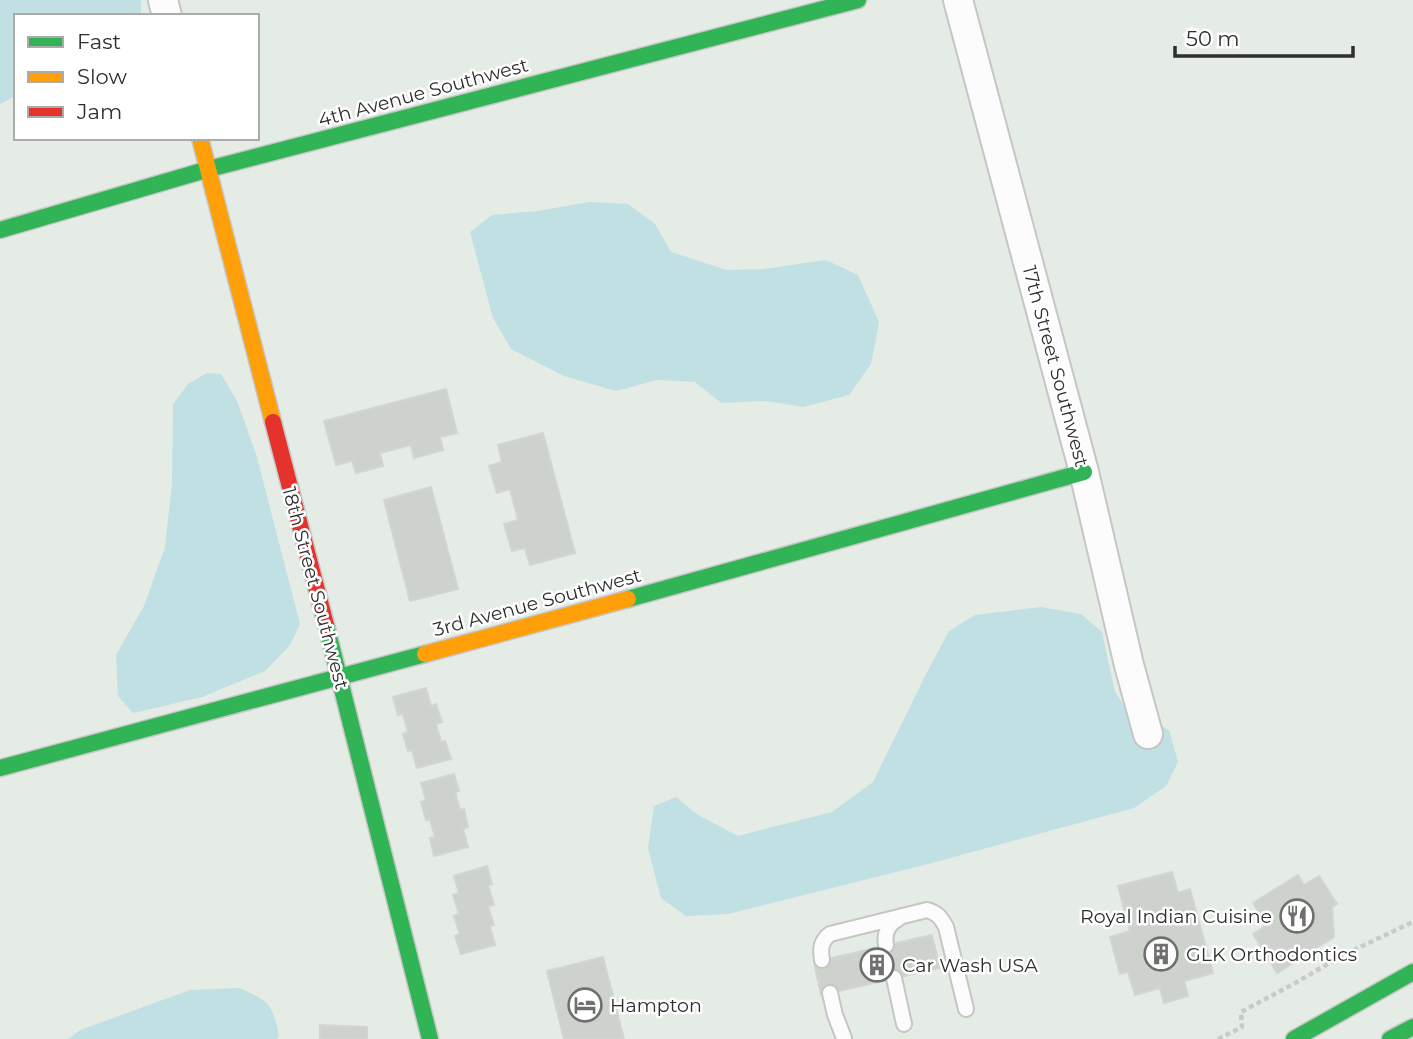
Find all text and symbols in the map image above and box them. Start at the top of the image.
legend [14,14,259,140]
scale bar [1175,14,1354,58]
text: 50 m [1186,26,1240,51]
text: Fast [77,29,121,54]
street label: 4th Avenue Southwest [316,53,531,132]
text: Slow [77,64,127,89]
text: Jam [76,99,122,124]
street label: 17th Street Southwest [1018,263,1094,470]
street label: 18th Street Southwest [277,484,354,692]
street label: 3rd Avenue Southwest [431,564,644,641]
restaurant icon: Royal Indian Cuisine [1278,897,1316,935]
place label: Royal Indian Cuisine [1080,905,1272,928]
building icon: GLK Orthodontics [1142,935,1180,973]
place label: GLK Orthodontics [1186,943,1357,966]
building icon: Car Wash USA [858,946,896,984]
place label: Car Wash USA [902,954,1038,977]
hotel icon: Hampton [566,986,604,1024]
place label: Hampton [610,994,702,1017]

